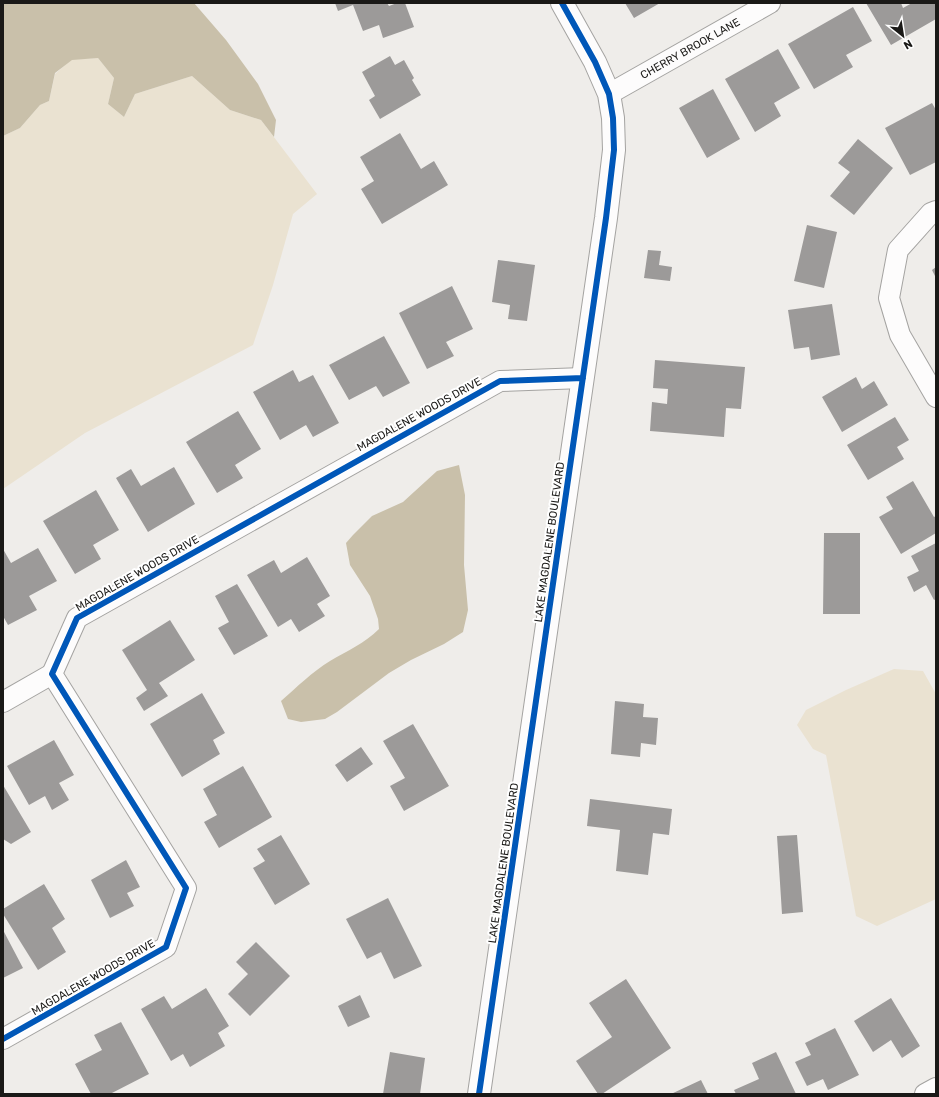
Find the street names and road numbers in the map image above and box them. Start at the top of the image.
street label: CHERRY BROOK LANE [638,15,742,82]
street label: MAGDALENE WOODS DRIVE [355,375,484,454]
street label: LAKE MAGDALENE BOULEVARD [532,461,567,623]
street label: MAGDALENE WOODS DRIVE [73,533,202,614]
street label: LAKE MAGDALENE BOULEVARD [486,782,521,944]
street label: MAGDALENE WOODS DRIVE [29,937,158,1018]

